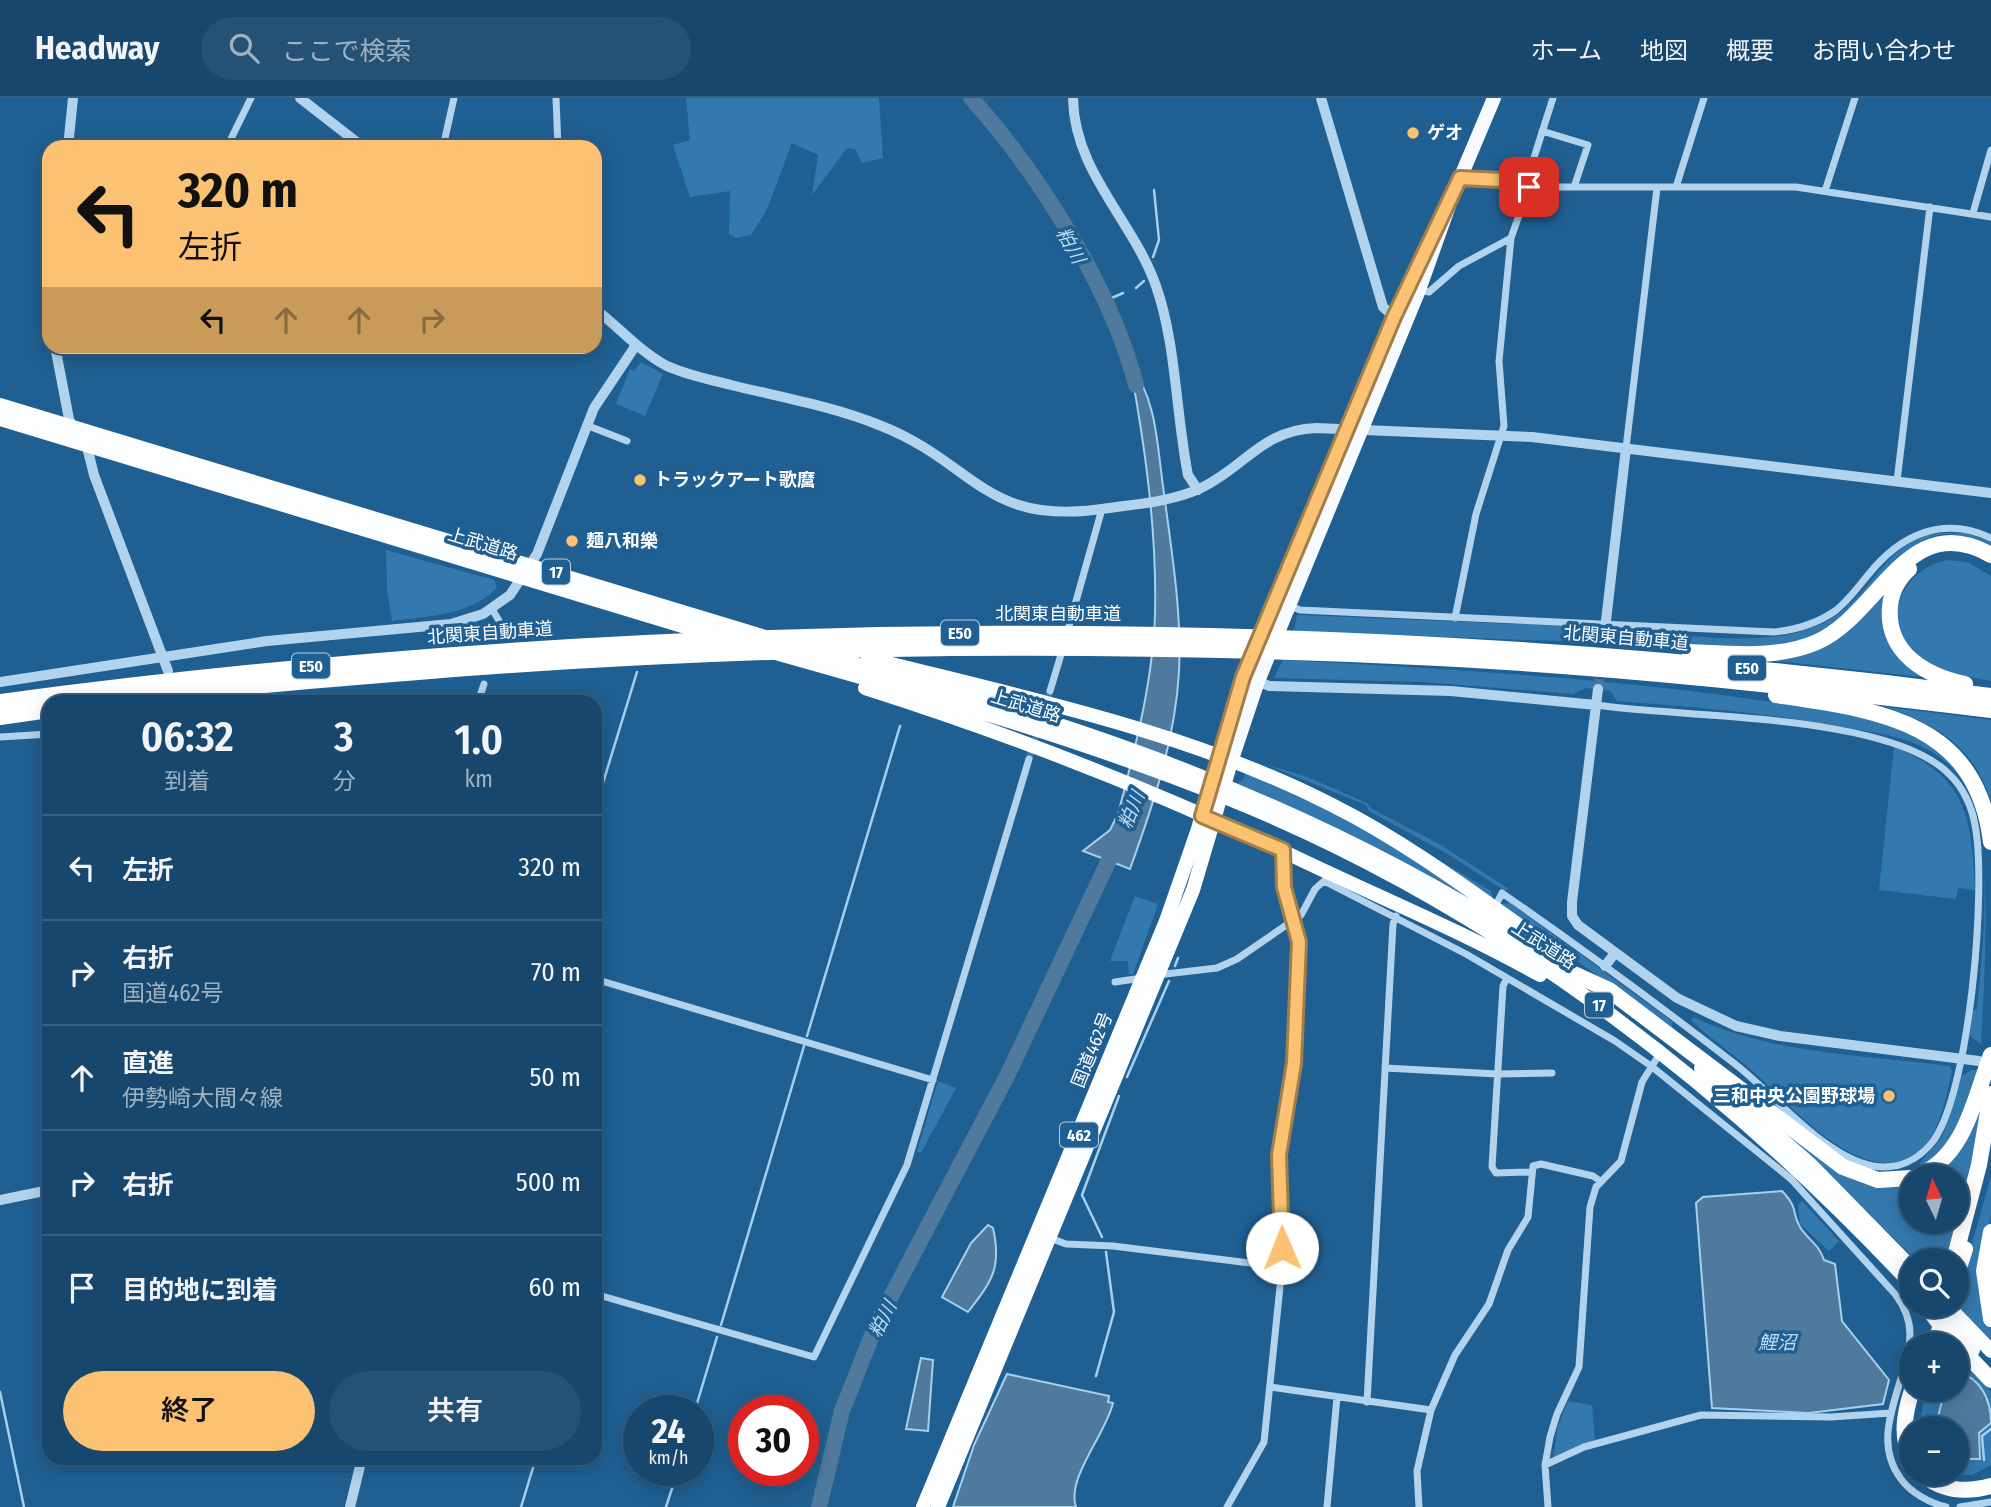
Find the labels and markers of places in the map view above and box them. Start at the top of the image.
place label: ゲオ [1427,122,1463,144]
marker: ゲオ [1405,125,1421,141]
pin [1499,157,1559,217]
place label: トラックアート歌麿 [654,469,815,491]
marker: トラックアート歌麿 [632,472,648,488]
place label: 麺八和樂 [586,530,658,552]
marker: 麺八和樂 [564,533,580,549]
place label: 三和中央公園野球場 [1713,1085,1875,1107]
marker: 三和中央公園野球場 [1881,1088,1897,1104]

